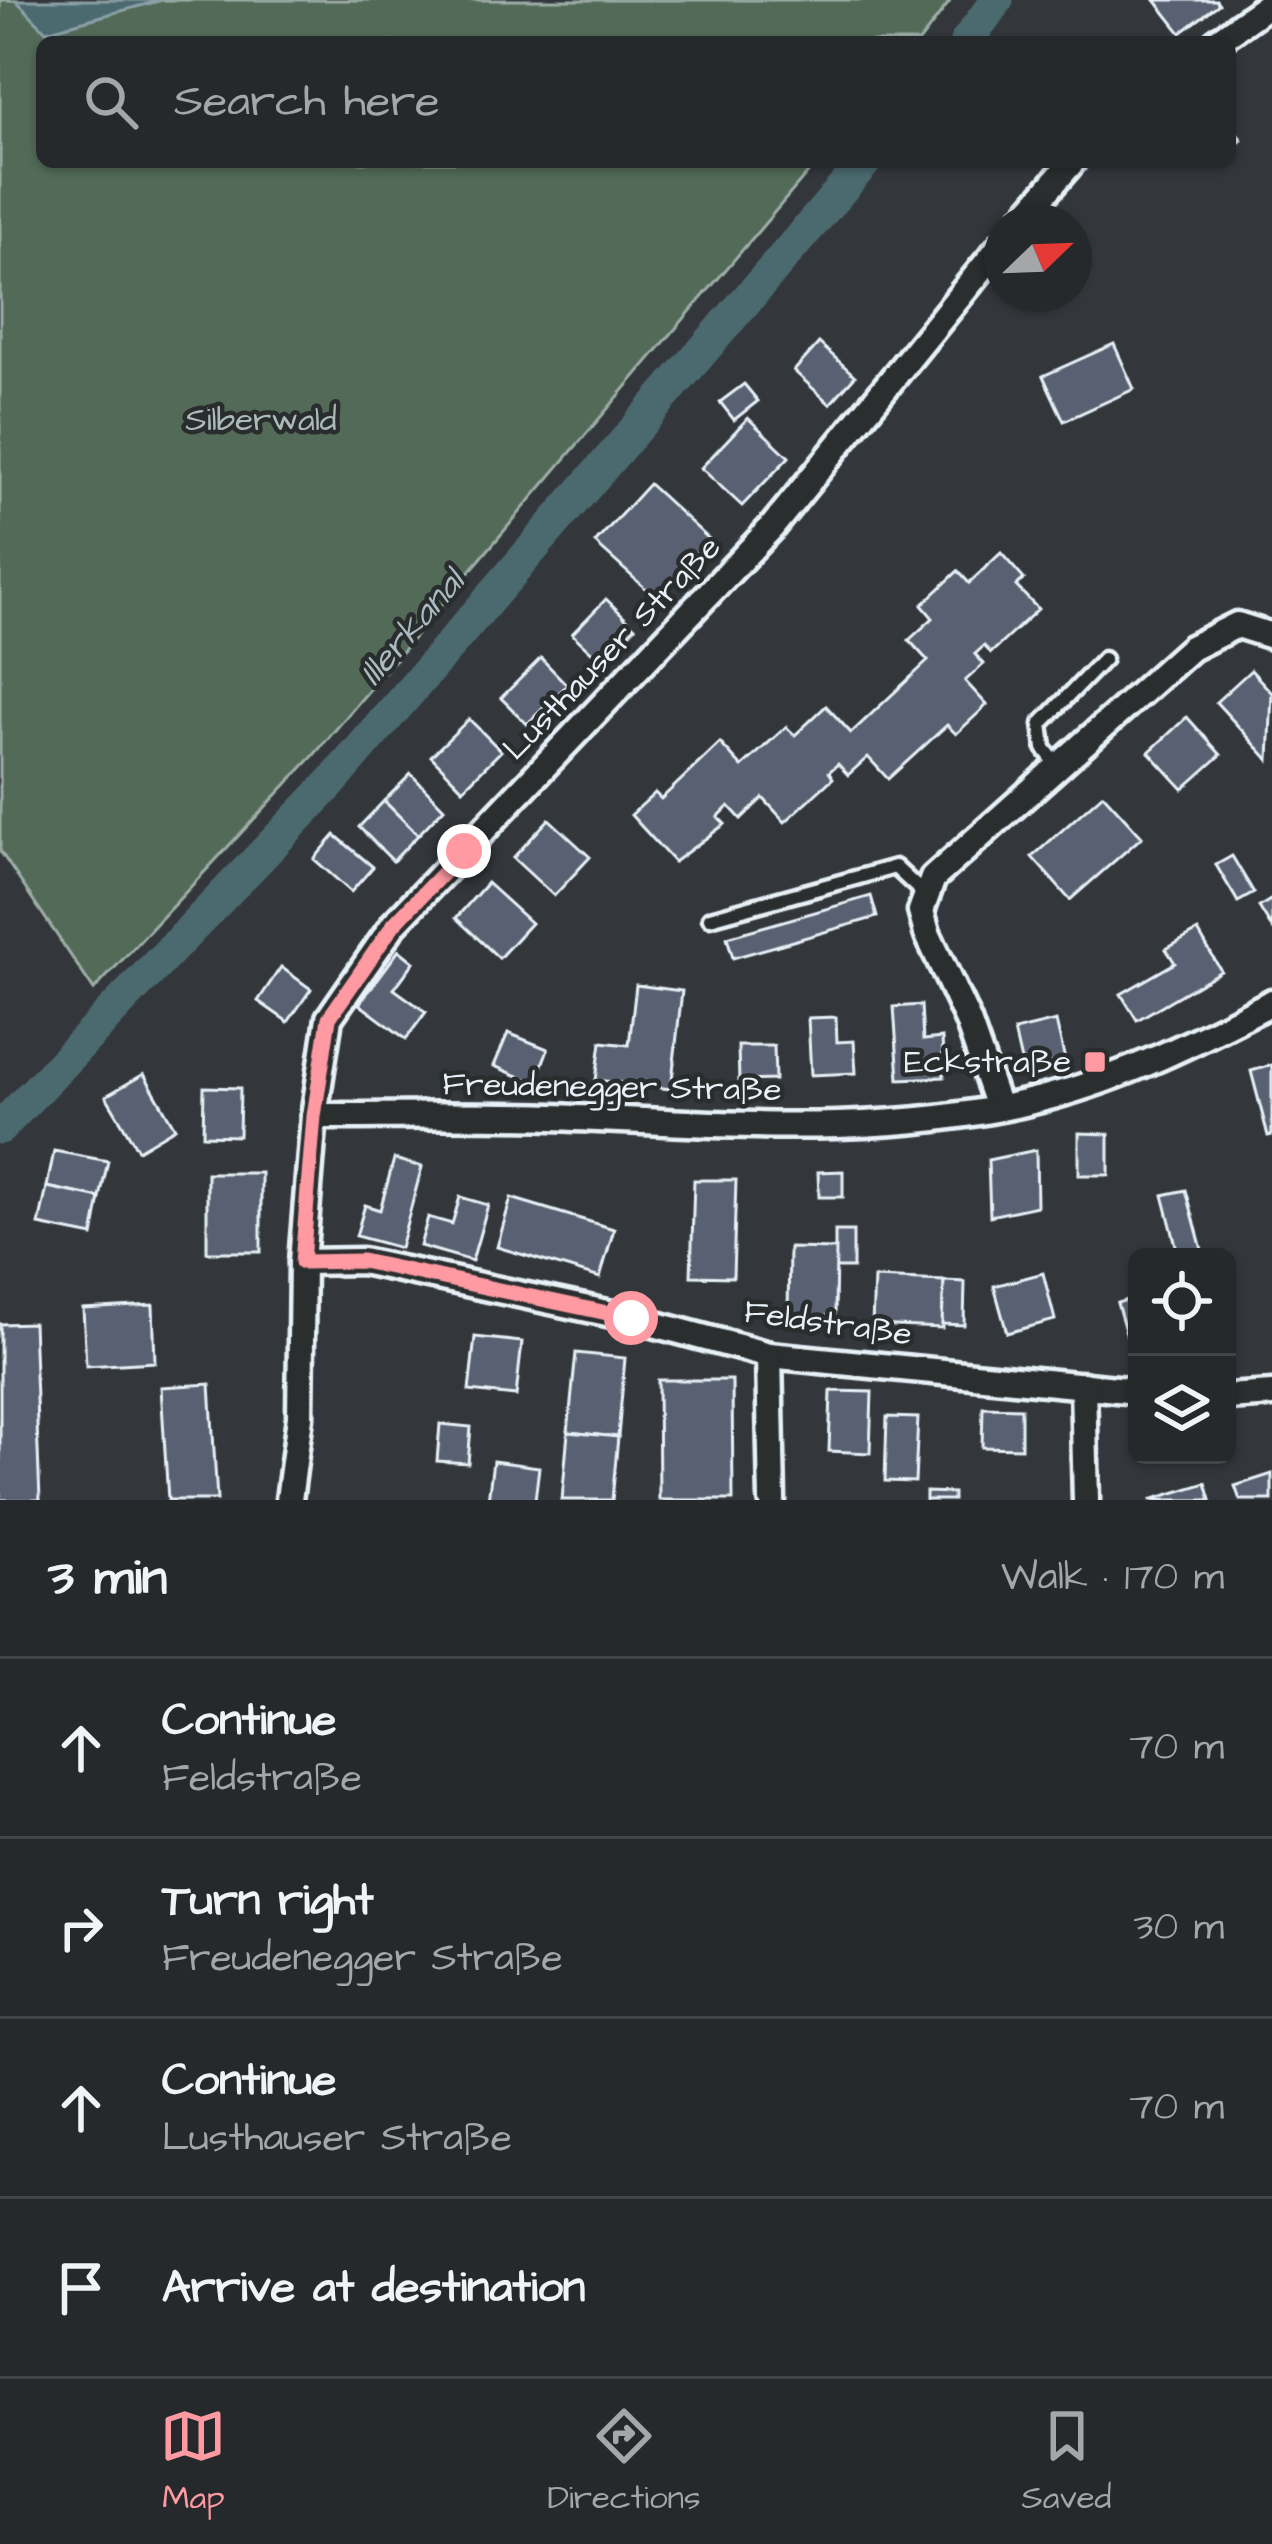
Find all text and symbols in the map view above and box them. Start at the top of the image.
search box [36,36,1236,168]
icon: search [78,69,144,135]
text: Search here [174,71,440,133]
north arrow [984,204,1092,312]
park label: Silberwald [185,397,337,443]
street label: Lusthauser Straße [493,526,731,770]
water label: Illerkanal [347,556,480,697]
route end [437,824,491,878]
place label: Eckstraße [904,1039,1071,1085]
marker: Eckstraße [1082,1049,1108,1075]
street label: Freudenegger Straße [442,1061,782,1115]
map controls [1128,1248,1236,1464]
button: locate [1128,1248,1236,1356]
street label: Feldstraße [741,1288,915,1358]
route start [604,1291,658,1345]
button: layers [1128,1356,1236,1464]
text: 3 min [48,1543,167,1614]
text: Walk · 170 m [1001,1551,1224,1605]
text: Continue [162,1690,336,1752]
icon: ahead [48,1715,114,1781]
text: 70 m [1129,1721,1224,1775]
text: Feldstraße [162,1752,362,1806]
text: Turn right [162,1870,374,1932]
icon: right [48,1895,114,1961]
text: 30 m [1134,1901,1224,1955]
text: Freudenegger Straße [162,1932,563,1986]
text: Continue [162,2050,336,2112]
icon: ahead [48,2075,114,2141]
text: 70 m [1129,2081,1224,2135]
text: Lusthauser Straße [162,2112,512,2166]
icon: arrive [48,2255,114,2321]
text: Arrive at destination [162,2257,585,2319]
tab: Map [160,2403,226,2521]
tab: Directions [547,2403,701,2521]
tab: Saved [1022,2403,1112,2521]

